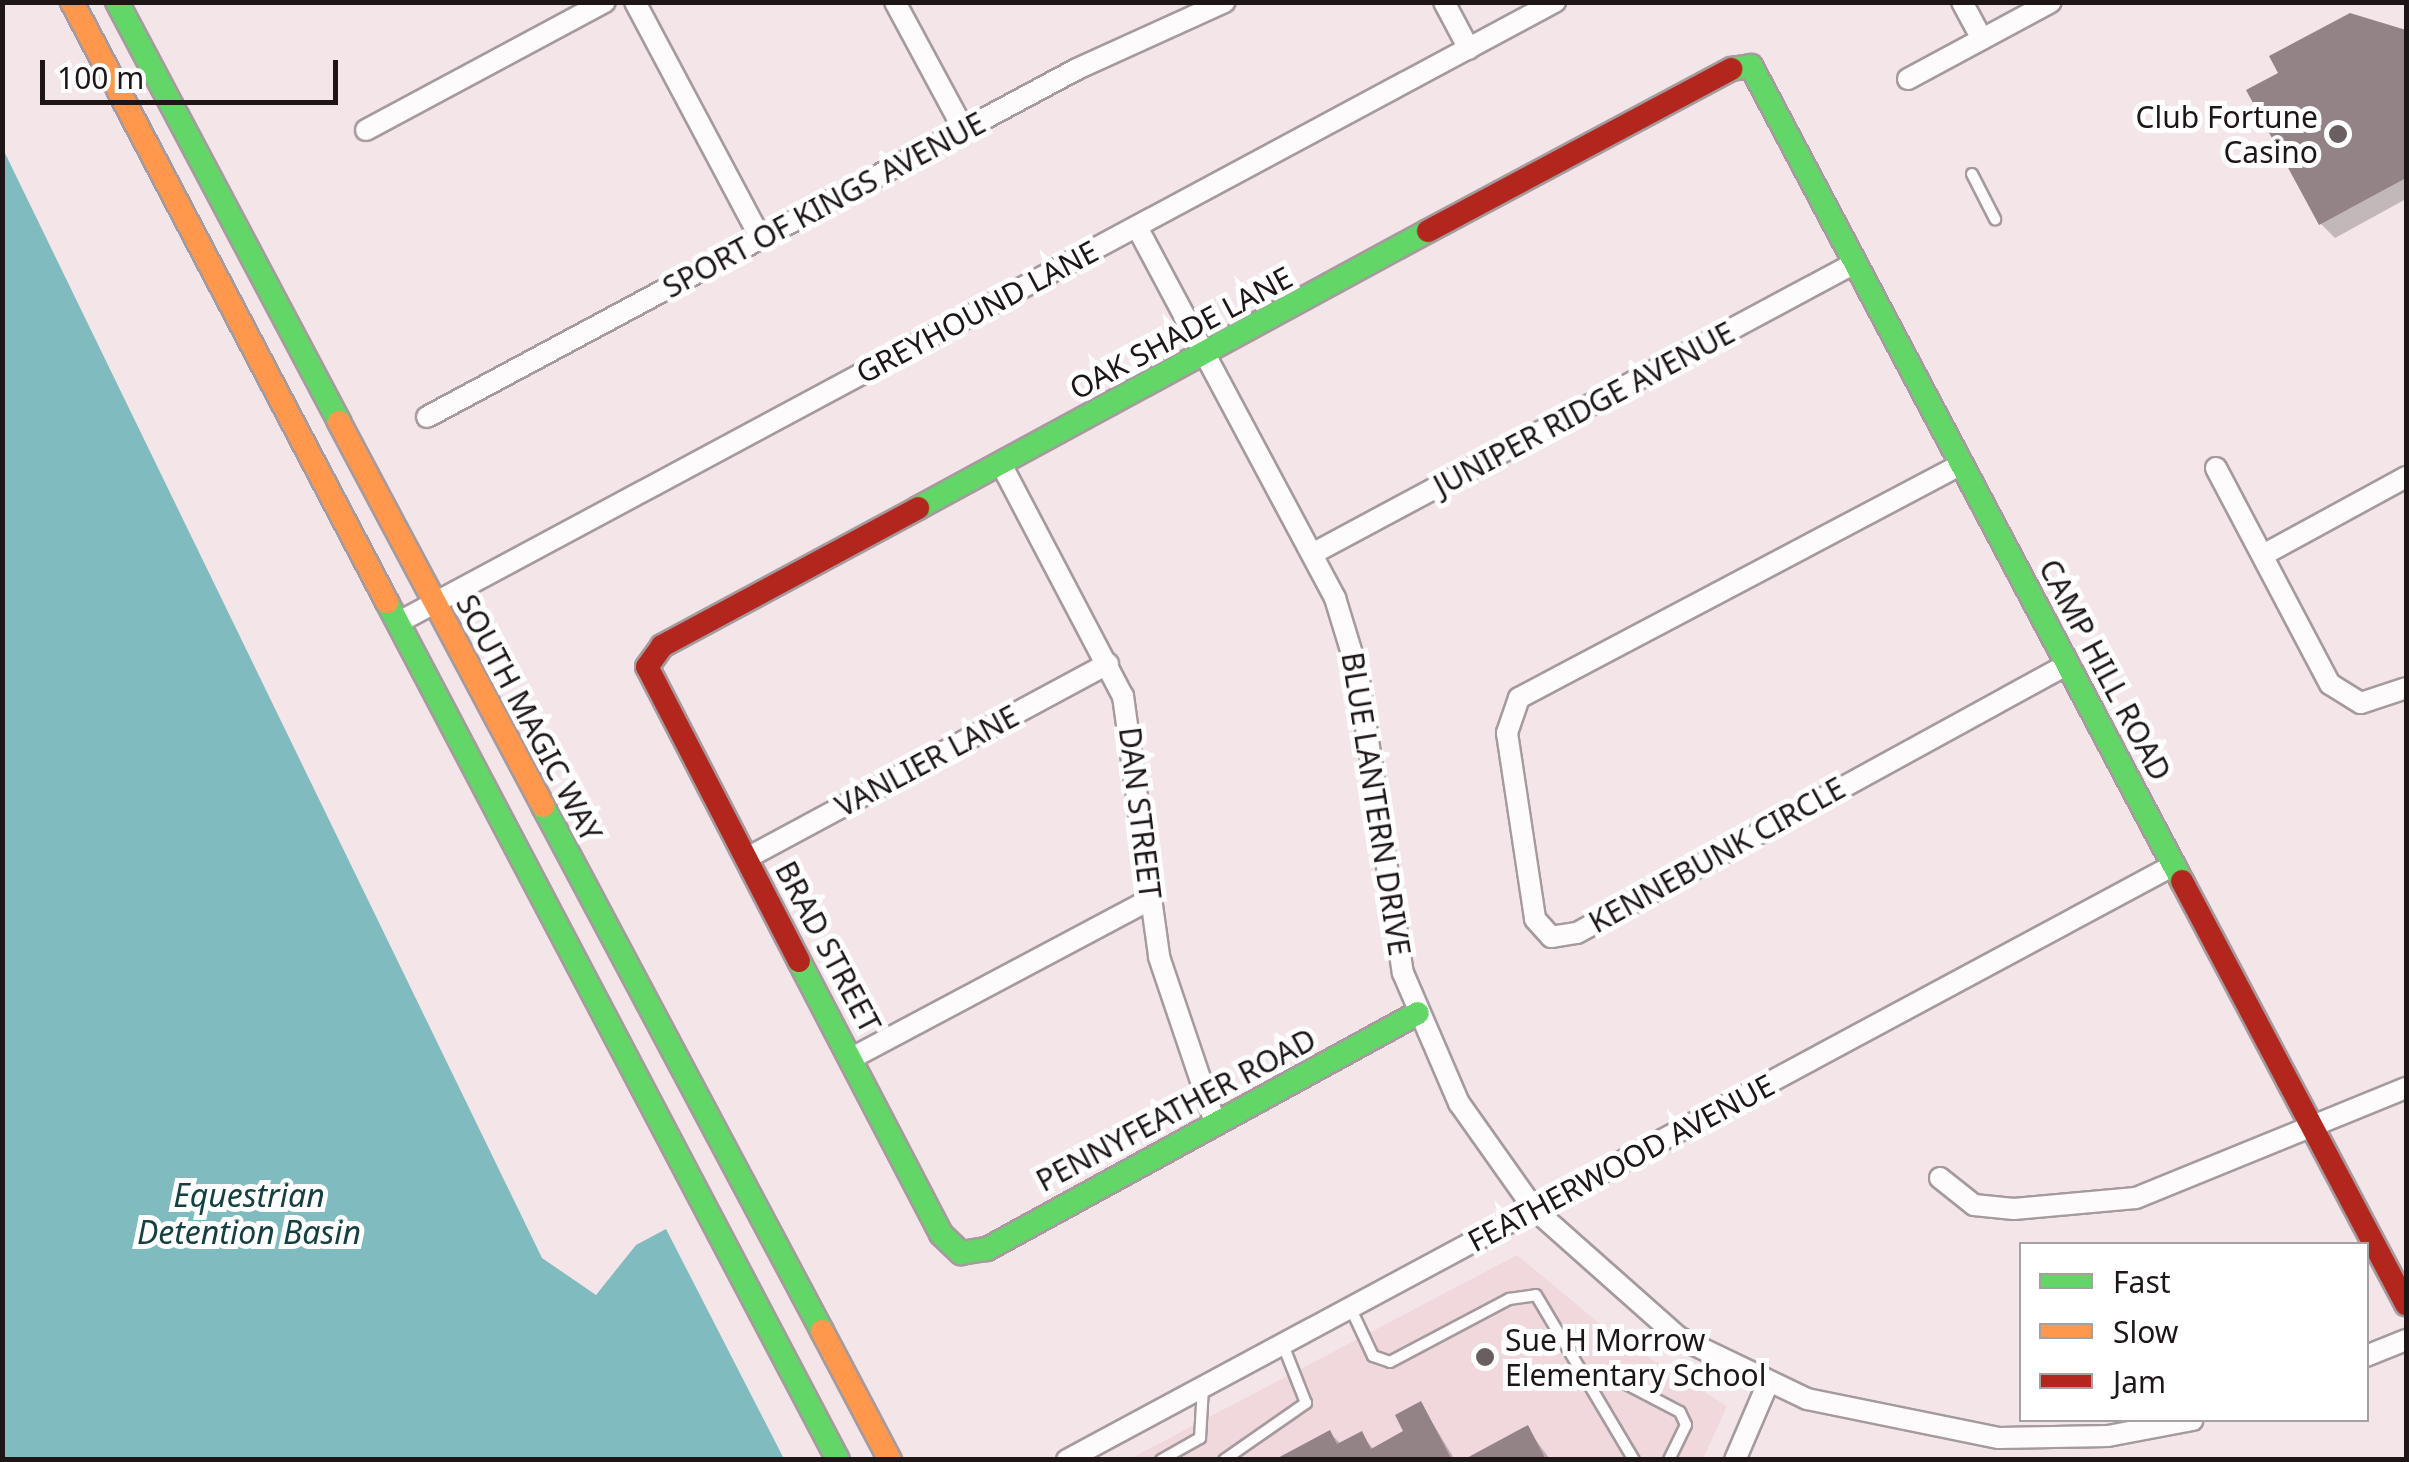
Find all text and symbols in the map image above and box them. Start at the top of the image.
scale bar [45,40,342,102]
text: 100 m [57,57,144,98]
place label: Club Fortune Casino [2136,99,2318,170]
street label: SPORT OF KINGS AVENUE [657,105,991,305]
marker: Club Fortune Casino [2327,123,2349,145]
street label: GREYHOUND LANE [850,233,1104,391]
street label: OAK SHADE LANE [1064,259,1298,407]
street label: JUNIPER RIDGE AVENUE [1427,314,1741,504]
street label: CAMP HILL ROAD [2031,553,2179,787]
street label: SOUTH MAGIC WAY [449,589,609,847]
street label: BLUE LANTERN DRIVE [1334,650,1418,958]
street label: VANLIER LANE [829,698,1025,824]
street label: DAN STREET [1112,725,1168,901]
street label: KENNEBUNK CIRCLE [1583,770,1851,940]
street label: BRAD STREET [768,855,888,1039]
street label: PENNYFEATHER ROAD [1030,1021,1322,1199]
street label: FEATHERWOOD AVENUE [1462,1067,1780,1259]
water label: Equestrian Detention Basin [137,1177,361,1252]
legend [2019,1242,2369,1422]
text: Fast [2113,1261,2171,1302]
text: Slow [2113,1311,2178,1352]
place label: Sue H Morrow Elementary School [1505,1322,1766,1392]
marker: Sue H Morrow Elementary School [1474,1346,1496,1368]
text: Jam [2113,1361,2166,1402]

